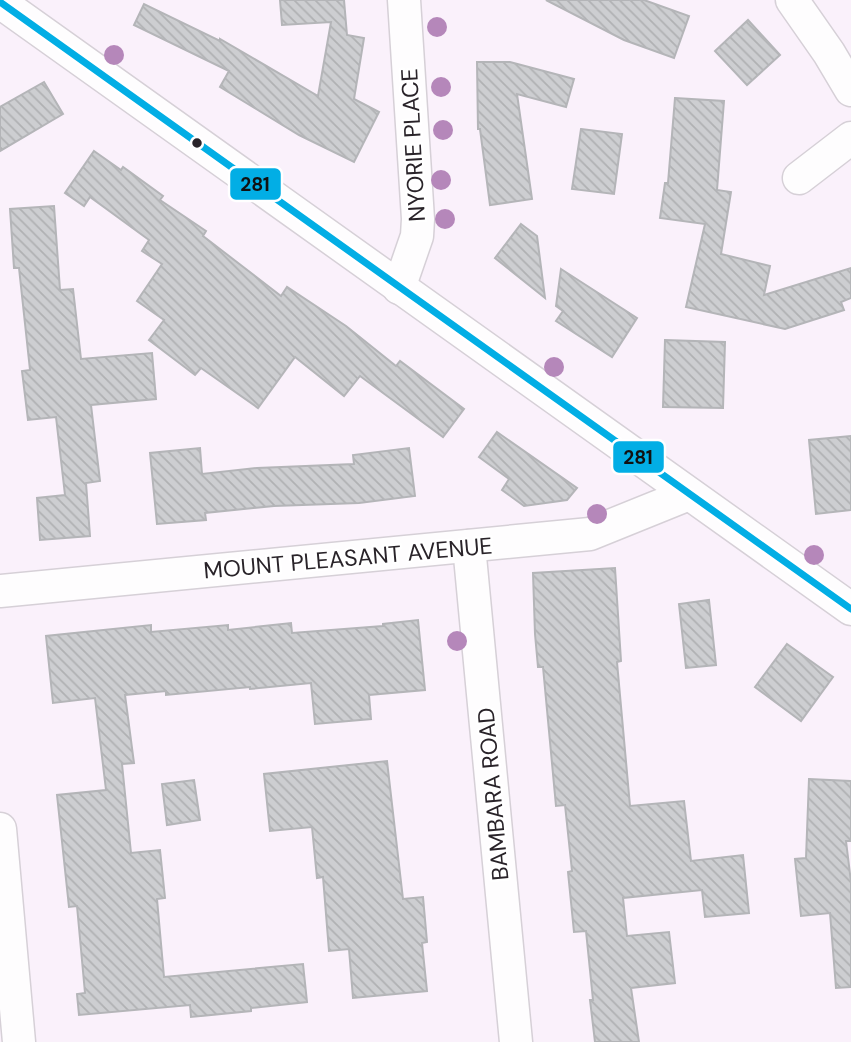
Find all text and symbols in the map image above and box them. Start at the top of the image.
street label: NYORIE PLACE [394,68,432,222]
unlabelled marker [190,136,204,150]
line badge: 281 [229,167,282,201]
text: 281 [240,172,270,197]
line badge: 281 [612,440,665,474]
text: 281 [623,445,653,470]
street label: MOUNT PLEASANT AVENUE [202,530,494,586]
street label: BAMBARA ROAD [470,706,516,882]

